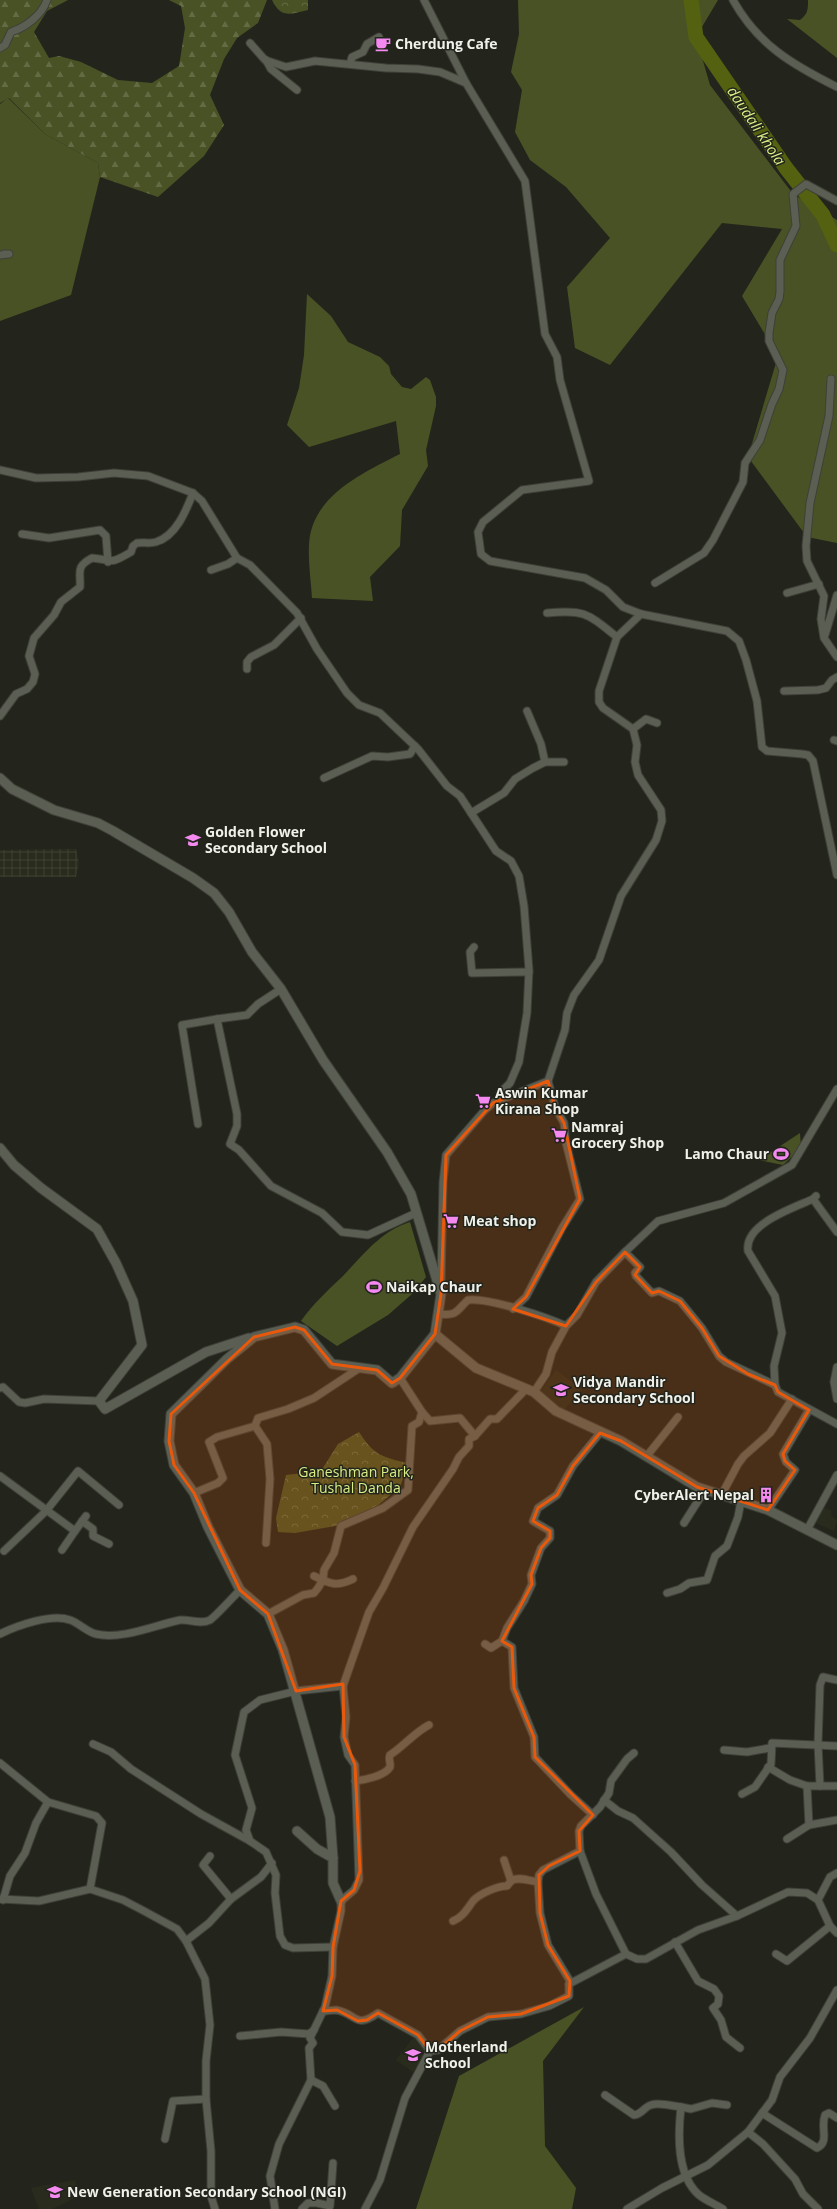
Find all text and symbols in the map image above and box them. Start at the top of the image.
place label: Cherdung Cafe [395,34,498,53]
cafe icon: Cherdung Cafe [374,35,392,53]
water label: daudali khola [723,82,791,169]
place label: Golden Flower Secondary School [205,822,327,857]
school or university icon: Golden Flower Secondary School [184,831,202,849]
place label: Aswin Kumar Kirana Shop [495,1083,588,1118]
supermarket icon: Aswin Kumar Kirana Shop [474,1092,492,1110]
place label: Namraj Grocery Shop [571,1117,664,1152]
supermarket icon: Namraj Grocery Shop [550,1126,568,1144]
place label: Lamo Chaur [684,1144,770,1163]
sports icon: Lamo Chaur [772,1145,790,1163]
place label: Meat shop [463,1211,536,1230]
supermarket icon: Meat shop [442,1212,460,1230]
place label: Naikap Chaur [386,1277,483,1296]
sports icon: Naikap Chaur [365,1278,383,1296]
place label: Vidya Mandir Secondary School [573,1372,695,1407]
school or university icon: Vidya Mandir Secondary School [552,1381,570,1399]
park label: Ganeshman Park, Tushal Danda [298,1462,414,1497]
place label: CyberAlert Nepal [634,1485,754,1504]
building icon: CyberAlert Nepal [757,1486,775,1504]
place label: Motherland School [425,2037,508,2072]
school or university icon: Motherland School [404,2046,422,2064]
place label: New Generation Secondary School (NGI) [67,2182,346,2201]
school or university icon: New Generation Secondary School (NGI) [46,2183,64,2201]

